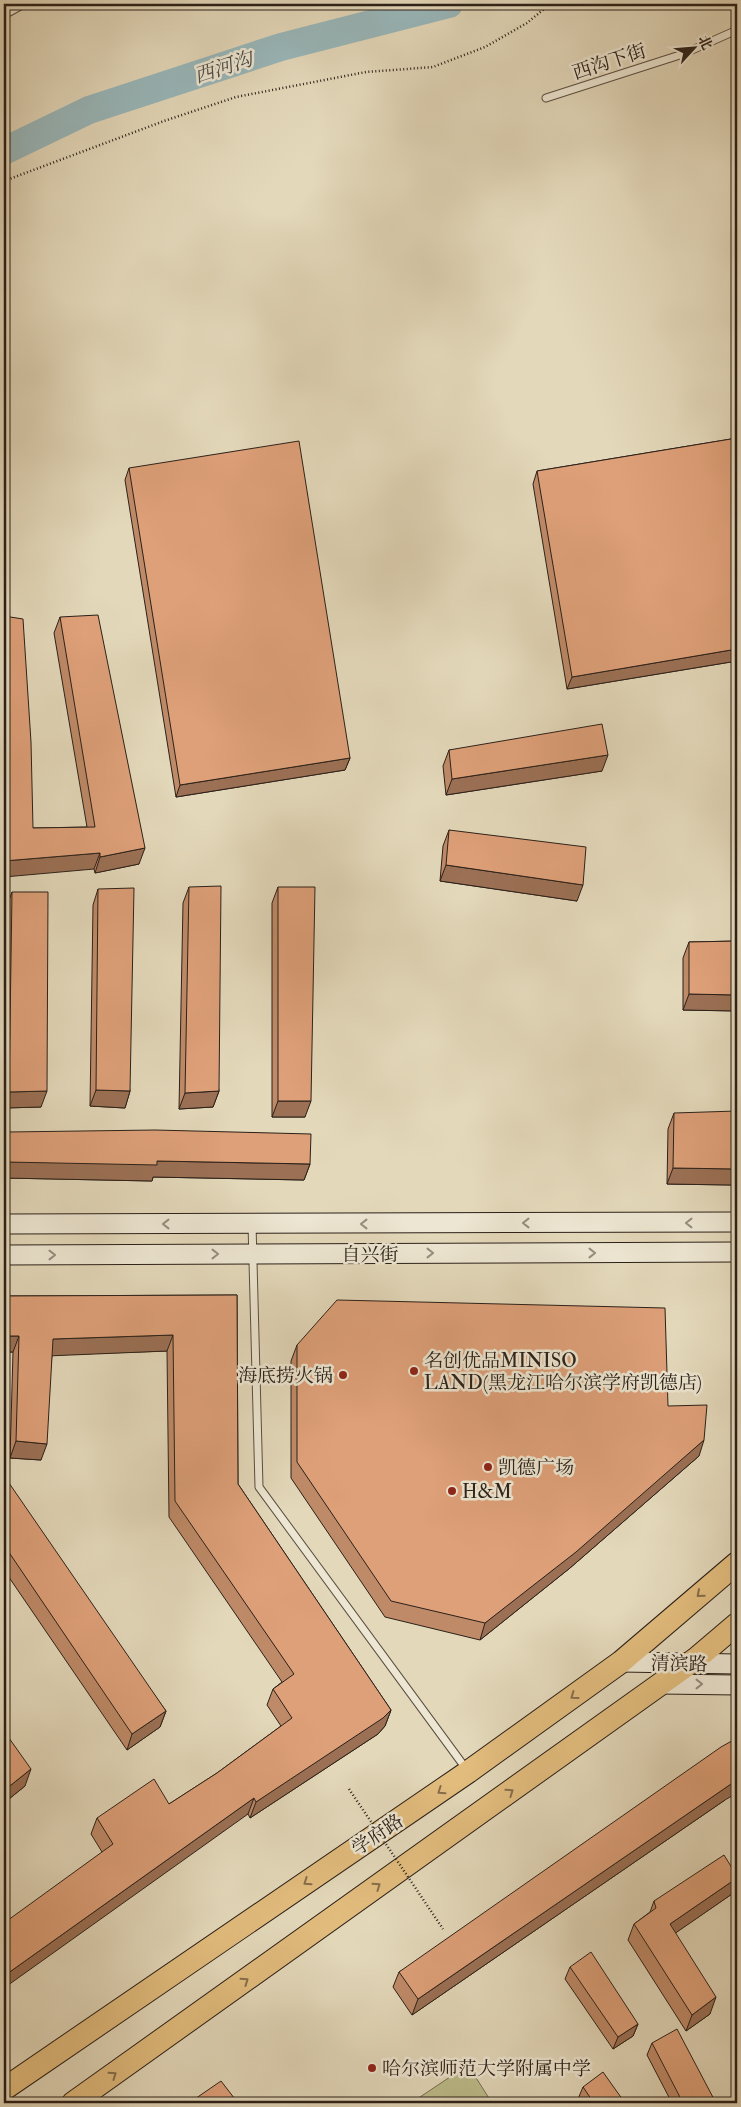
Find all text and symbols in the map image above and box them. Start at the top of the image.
north arrow [668,22,718,72]
text: 北 [695,33,716,53]
street label: 西沟下街 [569,39,649,85]
water label: 西河沟 [191,45,258,89]
one-way arrow [522,1218,530,1228]
one-way arrow [684,1218,692,1228]
one-way arrow [162,1219,170,1229]
one-way arrow [359,1219,367,1229]
street label: 自兴街 [341,1243,399,1267]
one-way arrow [426,1248,434,1258]
one-way arrow [589,1248,597,1258]
one-way arrow [212,1249,219,1259]
one-way arrow [49,1250,57,1260]
place label: 名创优品MINISO LAND(黑龙江哈尔滨学府凯德店) [424,1349,702,1395]
place label: 海底捞火锅 [238,1364,333,1388]
marker: 名创优品MINISO LAND(黑龙江哈尔滨学府凯德店) [408,1365,420,1377]
marker: 海底捞火锅 [337,1369,349,1381]
place label: 凯德广场 [498,1456,574,1480]
marker: 凯德广场 [482,1461,494,1473]
place label: H&M [462,1480,512,1504]
marker: H&M [446,1485,458,1497]
one-way arrow [697,1589,706,1598]
street label: 清滨路 [650,1652,708,1676]
one-way arrow [696,1679,703,1689]
one-way arrow [570,1690,580,1699]
one-way arrow [438,1784,447,1794]
one-way arrow [504,1789,513,1798]
street label: 学府路 [347,1809,408,1861]
one-way arrow [303,1876,313,1885]
one-way arrow [371,1884,380,1892]
one-way arrow [239,1978,249,1987]
place label: 哈尔滨师范大学附属中学 [382,2057,591,2081]
marker: 哈尔滨师范大学附属中学 [366,2062,378,2074]
one-way arrow [107,2072,116,2081]

